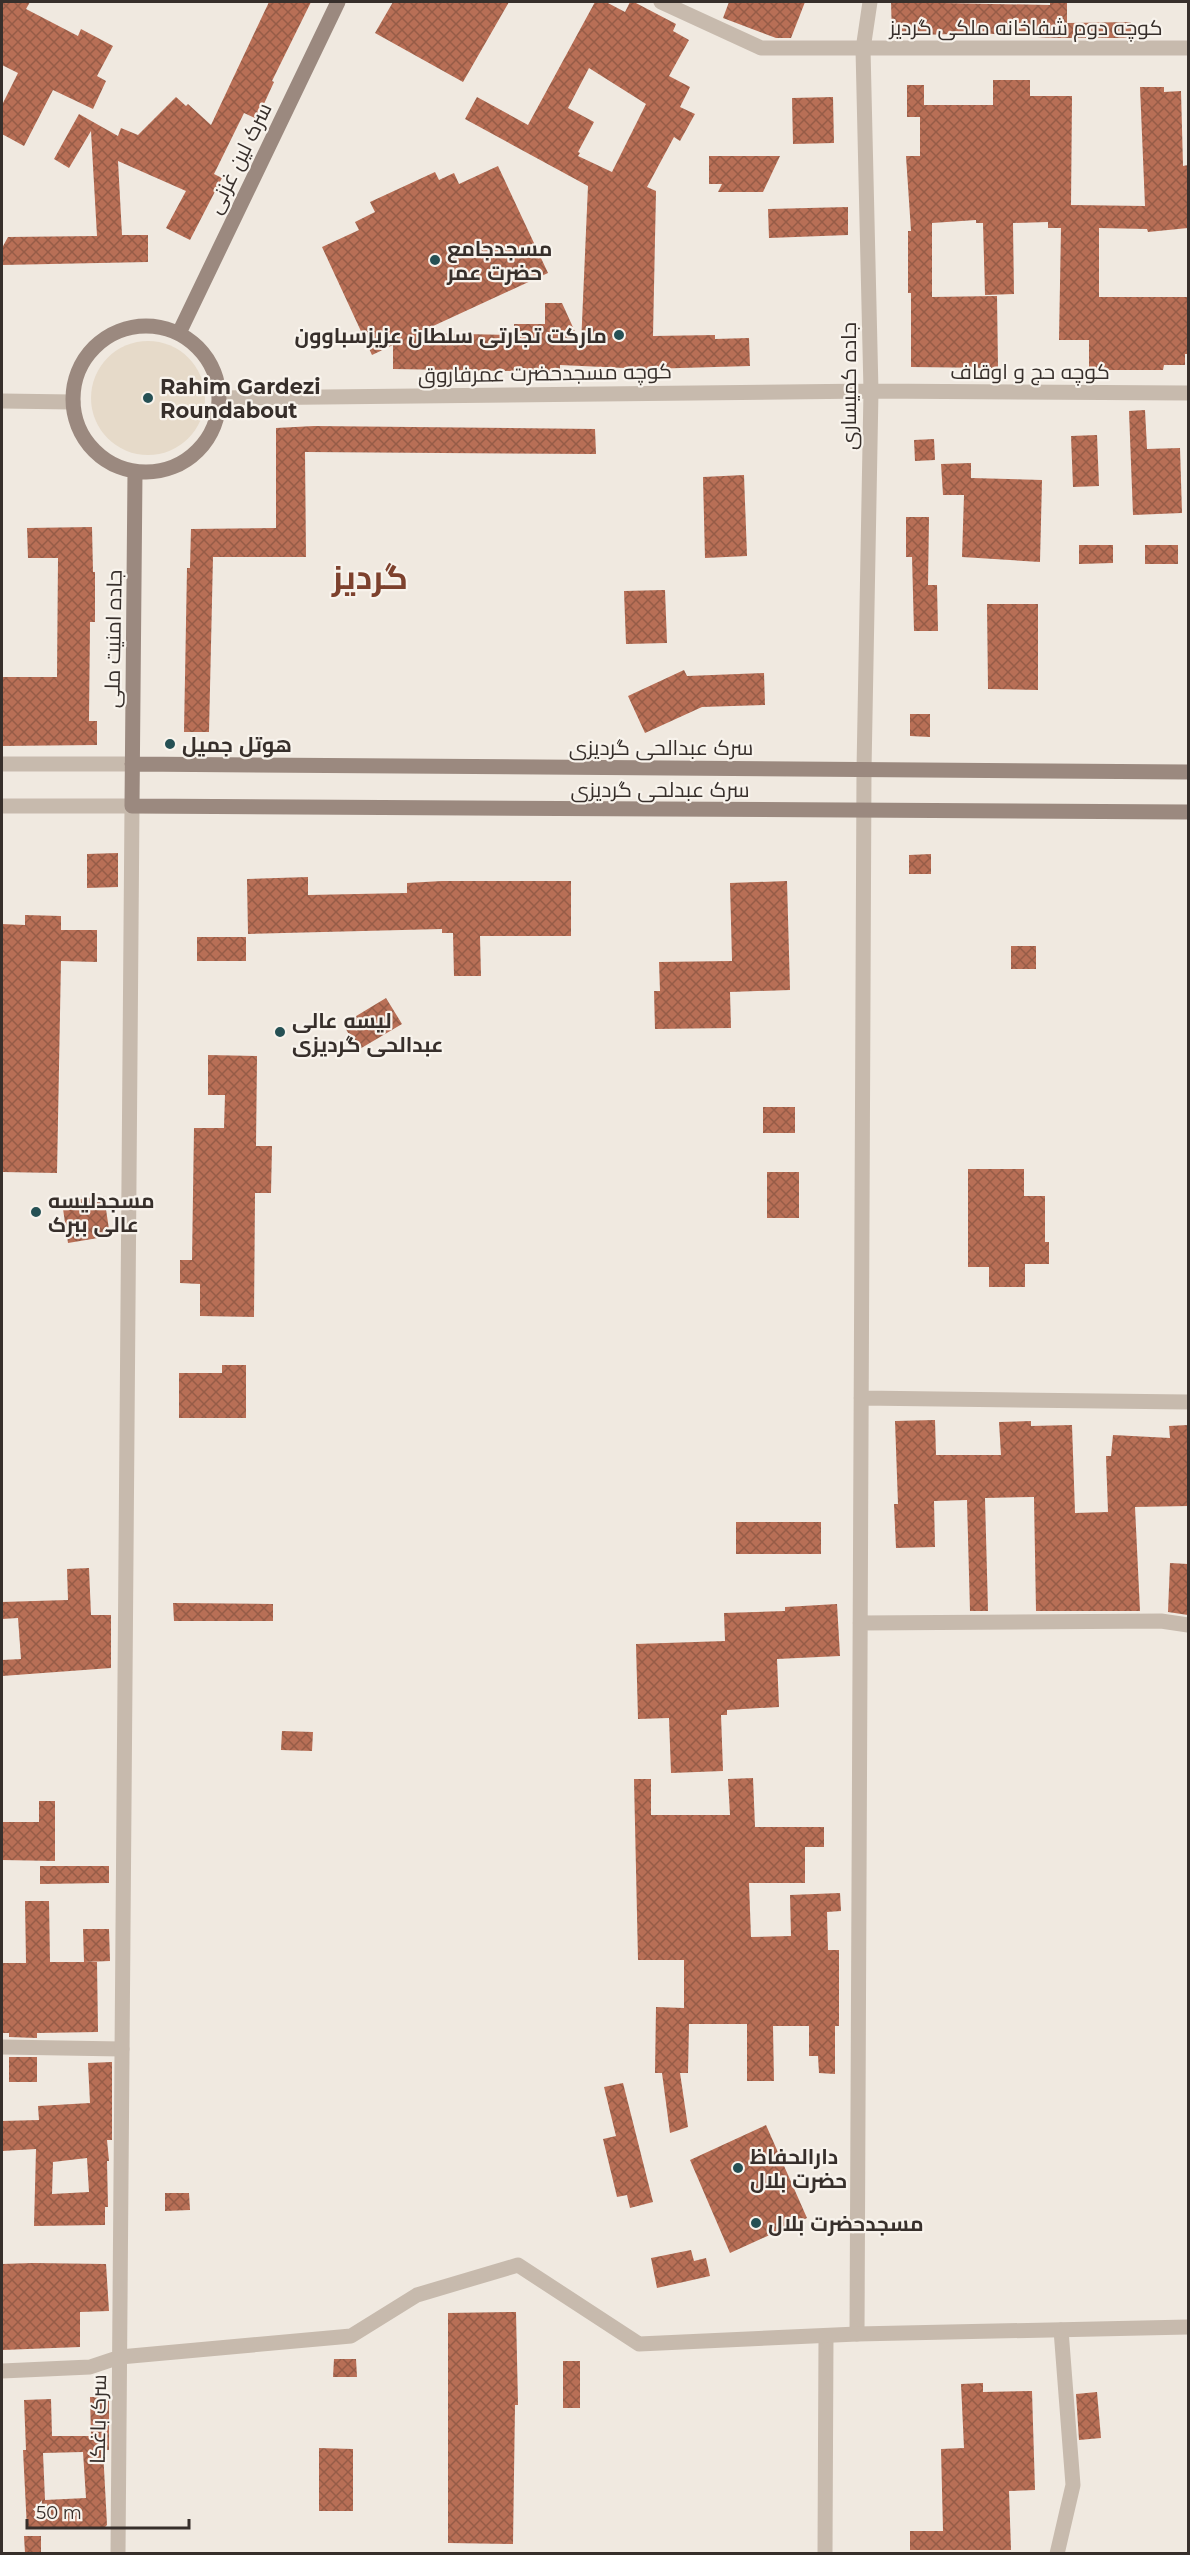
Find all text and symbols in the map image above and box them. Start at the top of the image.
street label: کوچه دوم شفاخانه ملکی گردیز [888,15,1163,42]
street label: سرک لین غزنی [201,98,278,218]
place label: مسجدجامع حضرت عمر [446,236,552,285]
marker: مسجدجامع حضرت عمر [428,253,442,267]
street label: جاده کمیساری [836,322,862,450]
place label: مارکت تجارتی سلطان عزیزسباوون [295,323,607,349]
marker: مارکت تجارتی سلطان عزیزسباوون [612,328,626,342]
street label: کوچه مسجدحضرت عمرفاروق [418,358,672,390]
street label: کوچه حج و اوقاف [950,359,1110,386]
place label: Rahim Gardezi Roundabout [160,374,321,423]
marker: Rahim Gardezi Roundabout [141,391,155,405]
district label: گردیز [331,557,408,597]
street label: جاده امنیت ملی [99,570,128,708]
place label: هوتل جمیل [182,732,292,758]
street label: سرک عبدالحی گردیزی [569,735,753,761]
marker: هوتل جمیل [163,737,177,751]
street label: سرک عبدلحی گردیزی [571,777,749,803]
place label: لیسه عالی عبدالحی گردیزی [292,1008,443,1057]
marker: لیسه عالی عبدالحی گردیزی [273,1025,287,1039]
place label: مسجدلیسه عالی ببرک [48,1188,155,1237]
marker: مسجدلیسه عالی ببرک [29,1205,43,1219]
place label: دارالحفاظ حضرت بلال [750,2144,847,2193]
marker: دارالحفاظ حضرت بلال [731,2161,745,2175]
place label: مسجدحضرت بلال [768,2211,924,2236]
marker: مسجدحضرت بلال [749,2216,763,2230]
street label: سرک باغکا [85,2374,111,2464]
scale bar [27,2492,189,2530]
text: 50 m [36,2502,82,2524]

